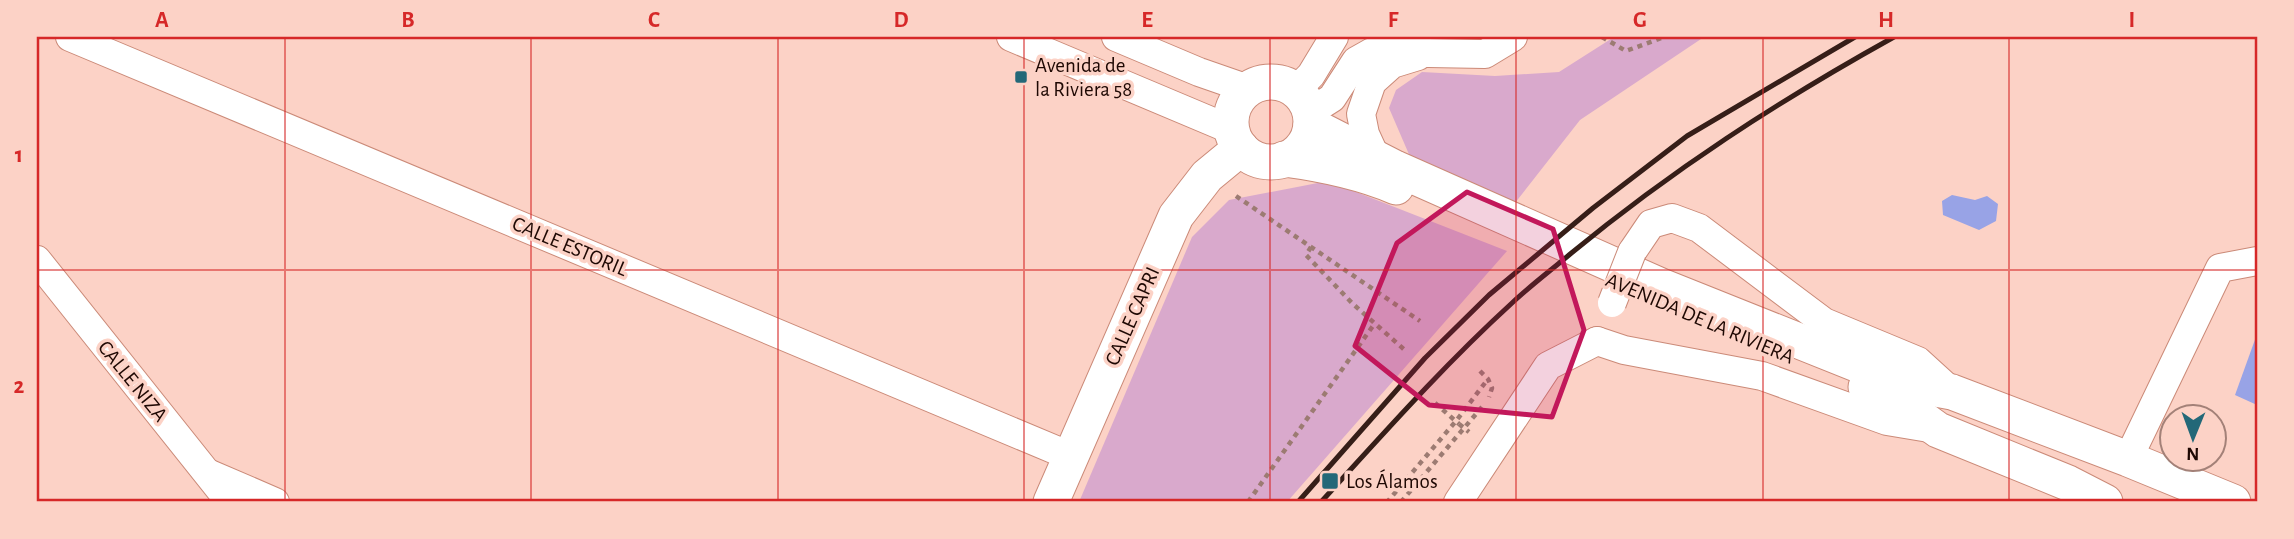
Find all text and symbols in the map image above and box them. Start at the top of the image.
text: A [155,9,169,32]
text: B [401,9,415,32]
text: C [648,9,660,32]
text: D [893,9,909,32]
text: E [1141,9,1153,32]
text: F [1388,9,1399,32]
text: G [1633,9,1647,32]
text: H [1878,9,1894,32]
text: I [2129,9,2135,32]
place label: Avenida de la Riviera 58 [1035,55,1132,100]
marker: Avenida de la Riviera 58 [1013,69,1029,85]
text: 1 [15,144,23,167]
street label: CALLE ESTORIL [509,213,631,280]
street label: CALLE CAPRI [1101,264,1163,369]
street label: AVENIDA DE LA RIVIERA [1603,269,1797,368]
street label: CALLE NIZA [94,337,171,426]
text: 2 [14,375,25,398]
north arrow [2158,402,2228,472]
text: N [2186,444,2200,463]
place label: Los Álamos [1346,469,1438,492]
marker: Los Álamos [1320,471,1340,491]

